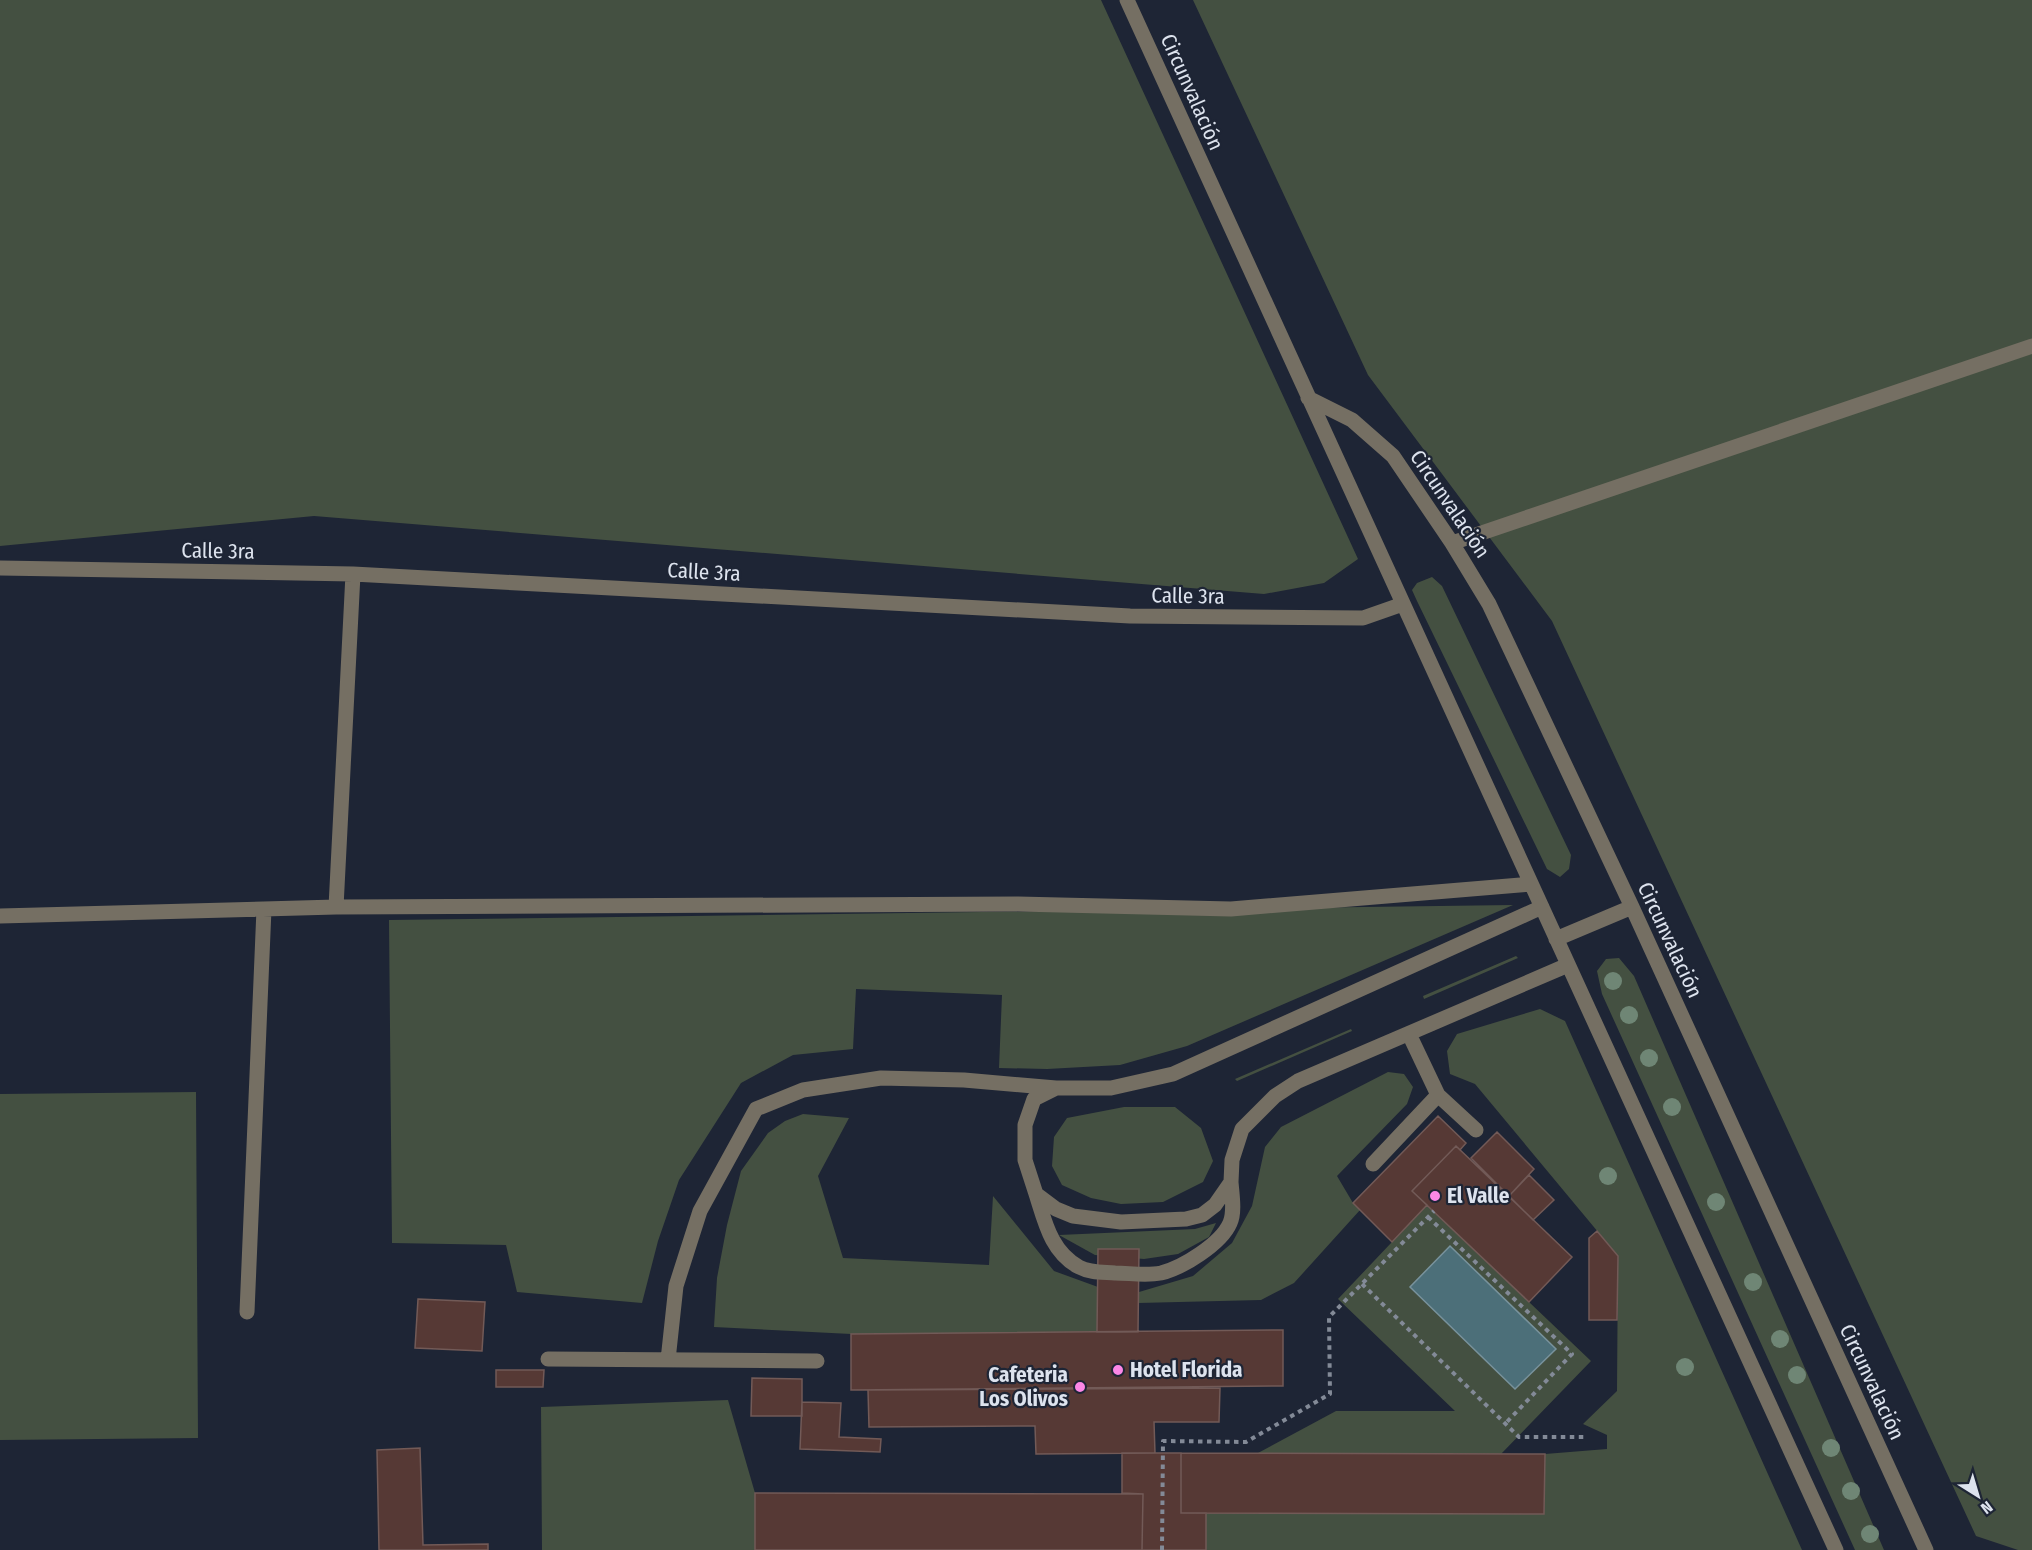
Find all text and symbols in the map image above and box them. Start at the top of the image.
street label: Circunvalación [1155,30,1229,154]
street label: Circunvalación [1404,445,1496,563]
street label: Calle 3ra [181,537,255,565]
street label: Calle 3ra [667,557,741,587]
street label: Calle 3ra [1151,582,1225,610]
street label: Circunvalación [1632,878,1708,1002]
place label: El Valle [1447,1183,1510,1209]
marker: El Valle [1428,1189,1442,1203]
street label: Circunvalación [1834,1320,1910,1444]
place label: Hotel Florida [1130,1357,1243,1383]
place label: Cafeteria Los Olivos [979,1362,1068,1412]
marker: Hotel Florida [1111,1363,1125,1377]
marker: Cafeteria Los Olivos [1073,1380,1087,1394]
north arrow [1948,1466,2008,1526]
text: N [1977,1497,1996,1518]

